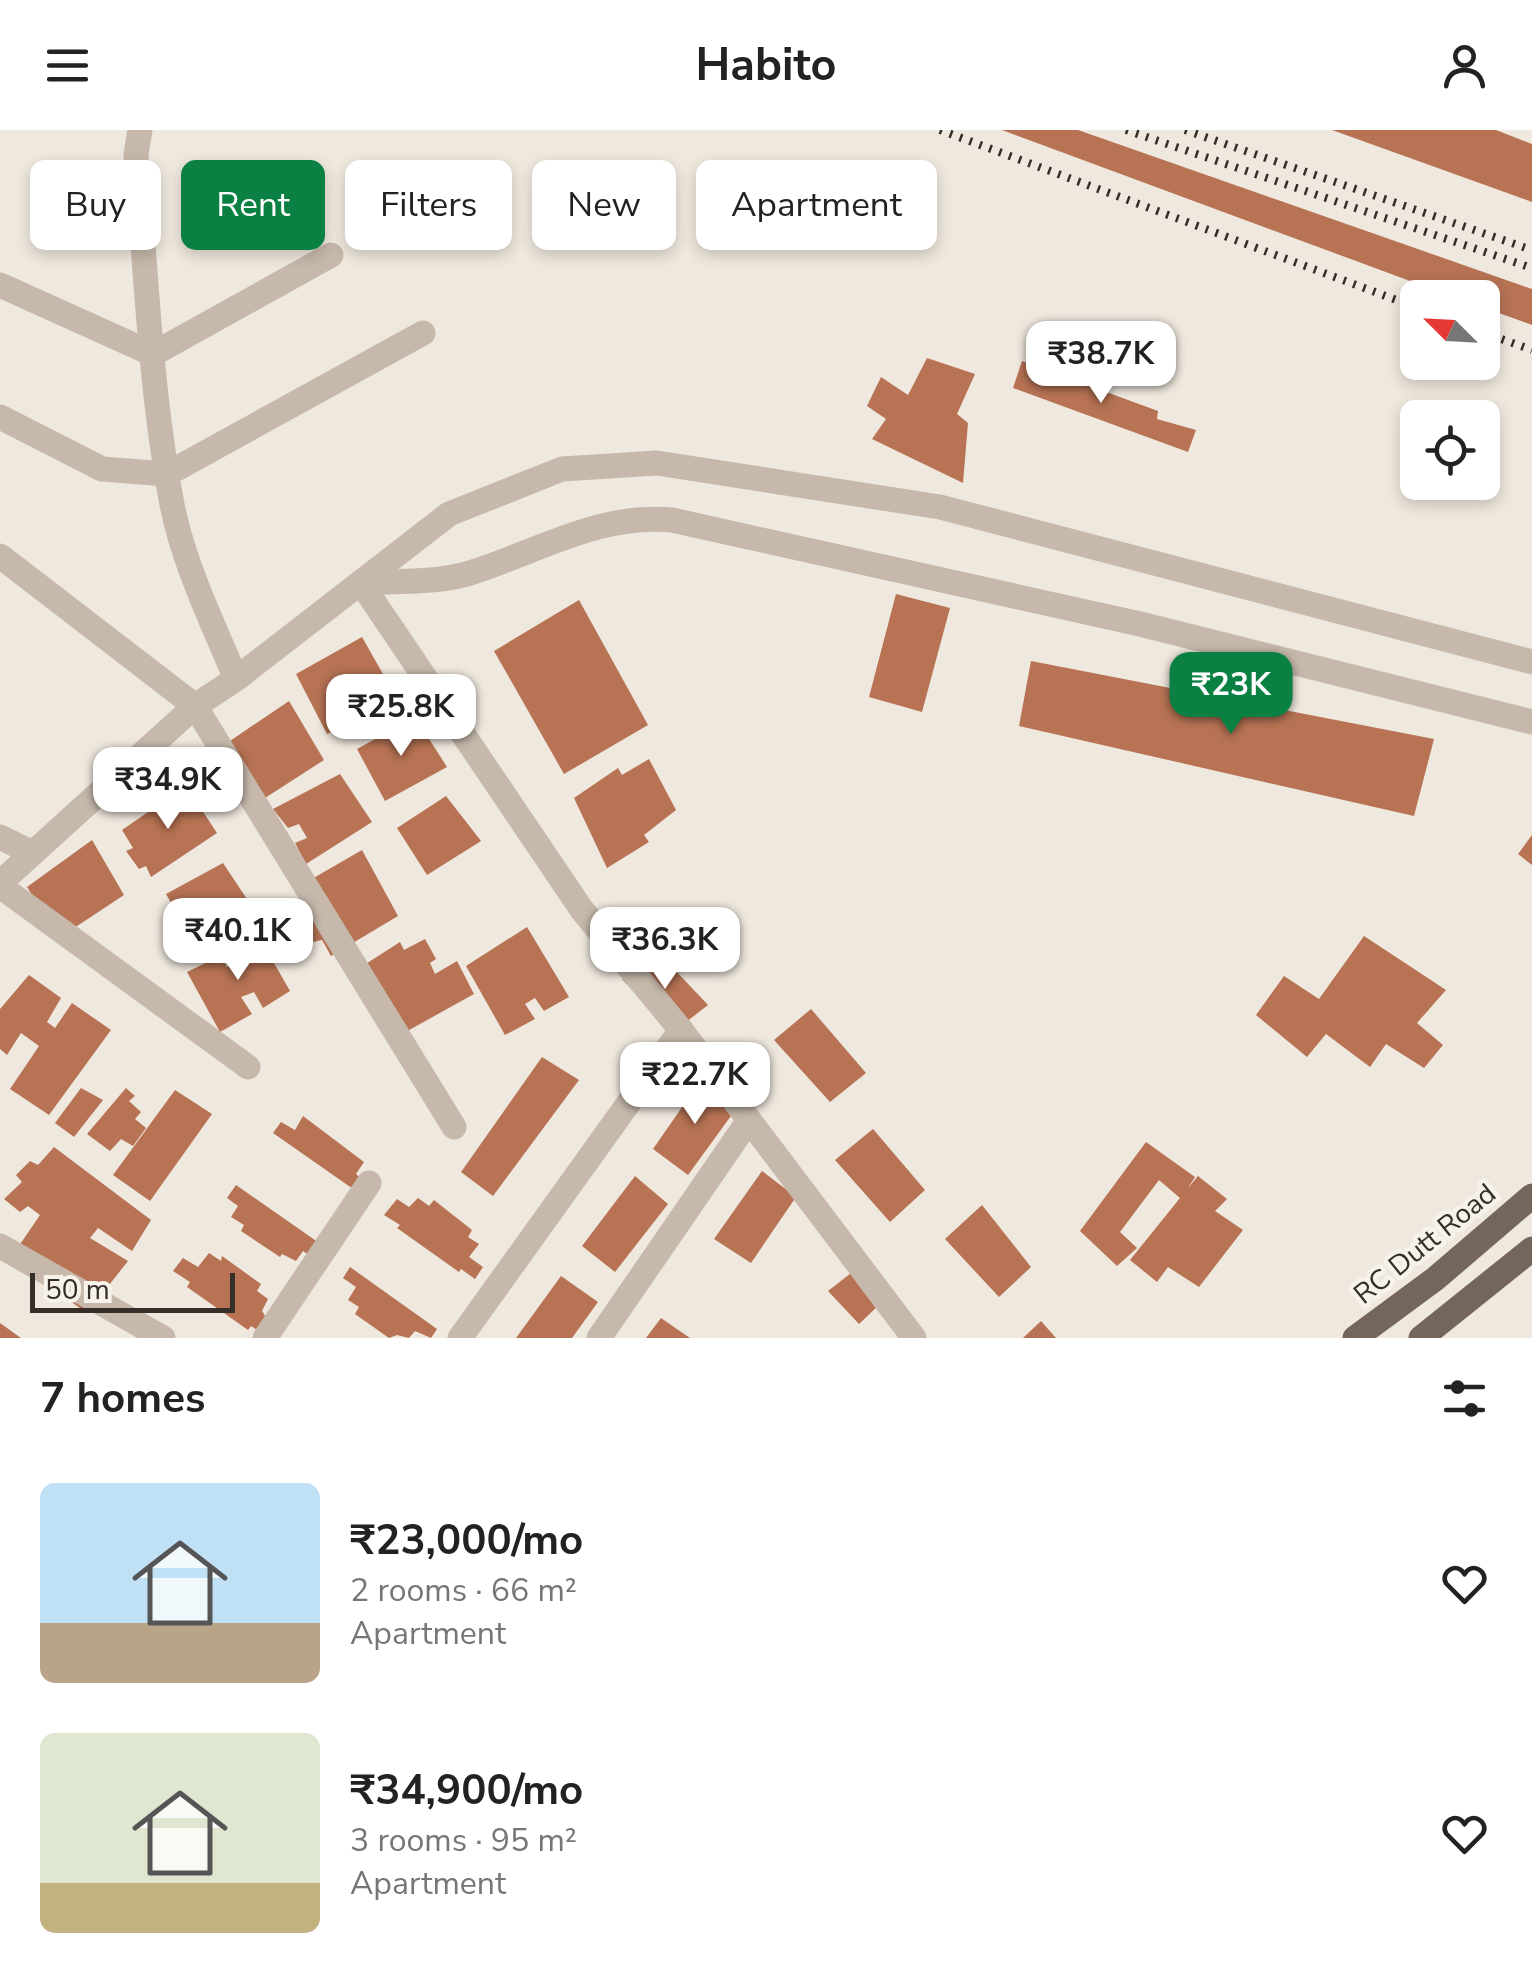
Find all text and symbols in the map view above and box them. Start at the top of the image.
text: Habito [696,35,836,96]
icon: menu [40,38,95,93]
icon: person [1437,38,1492,93]
chip: Buy [30,160,161,250]
chip: Rent [181,160,325,250]
chip: Filters [345,160,512,250]
chip: New [532,160,676,250]
chip: Apartment [696,160,937,250]
north arrow [1400,280,1500,380]
map controls [1400,280,1500,500]
pin: ₹38.7K [1020,321,1182,406]
text: ₹38.7K [1048,332,1154,375]
button: locate [1400,400,1500,500]
pin: ₹23K [1172,652,1290,737]
text: ₹23K [1192,663,1270,706]
pin: ₹25.8K [320,674,482,759]
text: ₹25.8K [348,685,454,728]
pin: ₹34.9K [87,747,249,832]
text: ₹34.9K [115,758,221,801]
pin: ₹40.1K [157,898,319,983]
pin: ₹36.3K [584,907,746,992]
text: ₹40.1K [185,909,291,952]
text: ₹36.3K [612,918,718,961]
pin: ₹22.7K [614,1042,776,1127]
text: ₹22.7K [642,1053,748,1096]
street label: RC Dutt Road [1346,1175,1504,1313]
scale bar [30,1268,235,1312]
text: 50 m [45,1271,110,1309]
text: 7 homes [40,1370,205,1427]
icon: filters [1437,1371,1492,1426]
text: ₹23,000/mo [350,1512,583,1569]
icon: home [120,1523,240,1643]
icon: heart [1437,1556,1492,1611]
text: 2 rooms · 66 m² [350,1569,577,1612]
text: Apartment [350,1612,506,1655]
text: ₹34,900/mo [350,1762,583,1819]
icon: home [120,1773,240,1893]
icon: heart [1437,1806,1492,1861]
text: 3 rooms · 95 m² [350,1819,577,1862]
text: Apartment [350,1862,506,1905]

